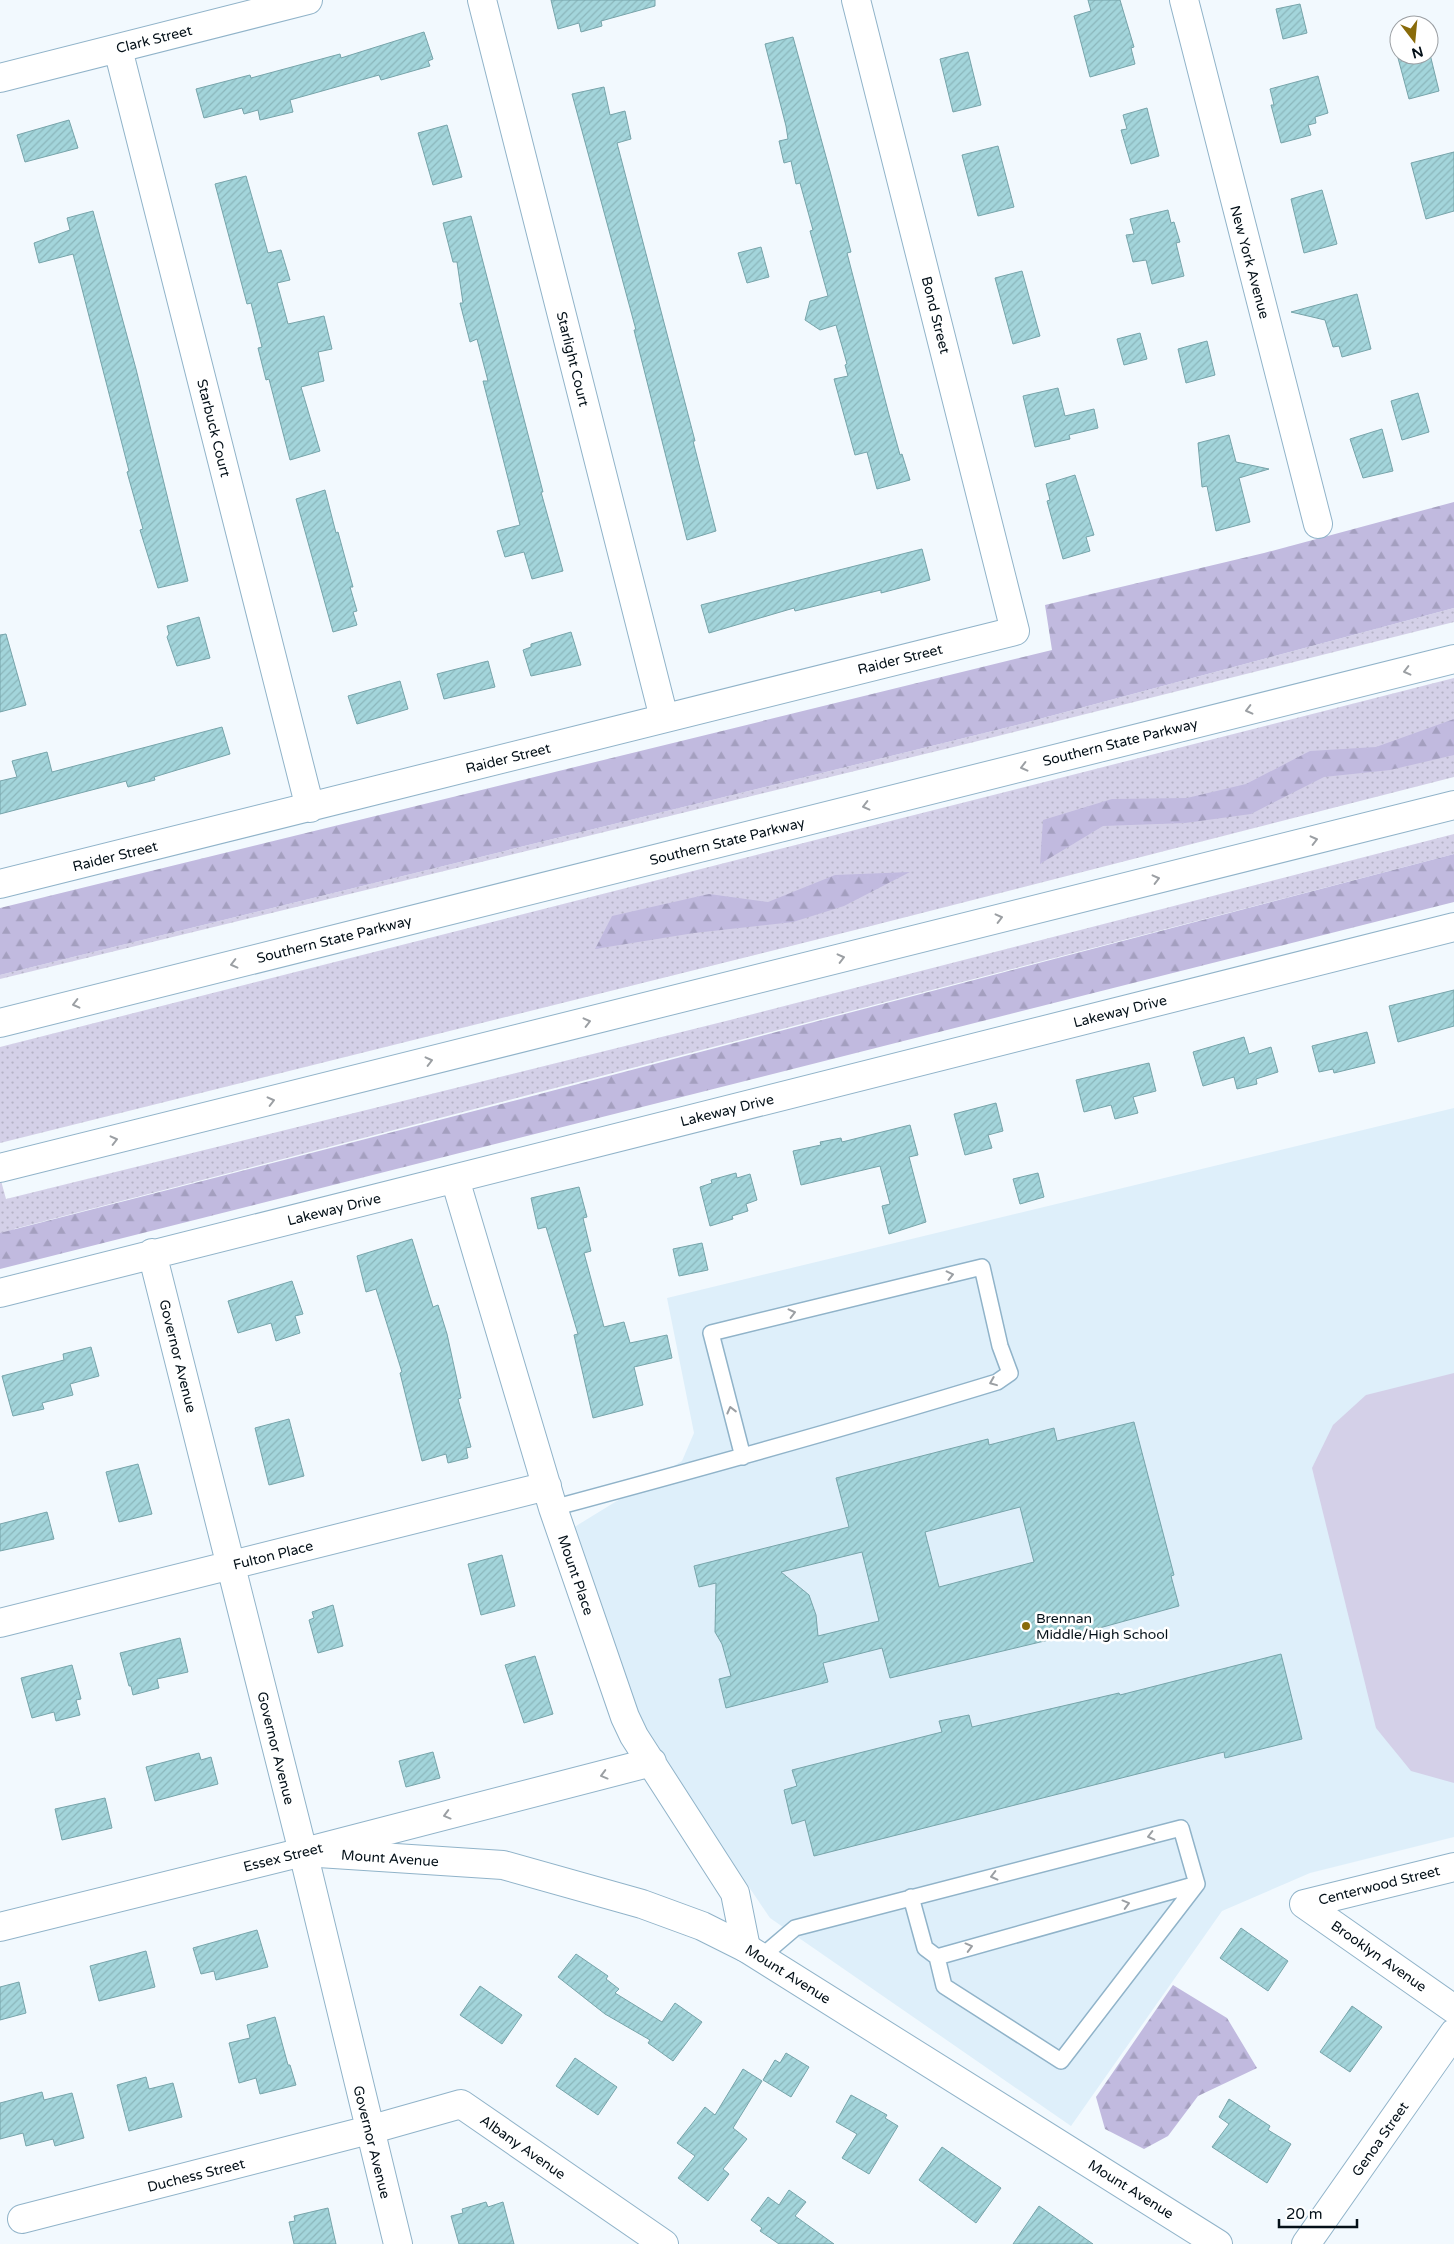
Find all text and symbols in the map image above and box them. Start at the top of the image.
north arrow [1389,15,1439,65]
street label: Clark Street [114,22,195,57]
text: N [1410,42,1425,62]
street label: New York Avenue [1226,204,1273,321]
street label: Bond Street [918,275,953,356]
street label: Starlight Court [552,310,593,409]
street label: Starbuck Court [193,377,234,479]
street label: Raider Street [856,641,945,678]
one-way arrow [1402,665,1411,676]
one-way arrow [1245,704,1254,715]
street label: Southern State Parkway [1041,715,1200,770]
street label: Raider Street [464,740,553,777]
one-way arrow [1020,761,1028,771]
one-way arrow [861,800,870,811]
street label: Southern State Parkway [648,814,807,869]
one-way arrow [1310,835,1319,846]
street label: Raider Street [71,838,160,875]
one-way arrow [1152,874,1161,885]
street label: Southern State Parkway [255,912,414,967]
one-way arrow [994,914,1002,924]
one-way arrow [837,953,845,964]
one-way arrow [229,958,238,969]
street label: Lakeway Drive [1072,992,1169,1031]
one-way arrow [73,998,81,1008]
one-way arrow [582,1017,590,1027]
one-way arrow [425,1056,434,1067]
street label: Lakeway Drive [679,1091,776,1130]
one-way arrow [267,1096,276,1107]
one-way arrow [109,1135,118,1146]
street label: Lakeway Drive [286,1190,383,1229]
one-way arrow [946,1270,955,1281]
street label: Governor Avenue [155,1298,200,1414]
one-way arrow [788,1308,797,1319]
one-way arrow [989,1376,998,1387]
one-way arrow [726,1406,736,1414]
street label: Mount Place [554,1533,597,1618]
street label: Fulton Place [231,1537,315,1574]
place label: Brennan Middle/High School [1036,1610,1168,1643]
marker: Brennan Middle/High School [1020,1620,1032,1632]
street label: Governor Avenue [253,1690,298,1806]
one-way arrow [601,1769,609,1779]
one-way arrow [444,1810,452,1820]
one-way arrow [1147,1830,1156,1841]
street label: Essex Street [242,1839,325,1876]
street label: Mount Avenue [341,1847,439,1870]
street label: Centerwood Street [1317,1862,1442,1909]
one-way arrow [989,1870,998,1881]
one-way arrow [1122,1899,1131,1910]
street label: Brooklyn Avenue [1328,1917,1430,1996]
street label: Mount Avenue [742,1941,834,2008]
one-way arrow [965,1942,974,1953]
street label: Governor Avenue [349,2084,394,2200]
street label: Genoa Street [1348,2098,1413,2180]
street label: Albany Avenue [477,2112,569,2183]
street label: Duchess Street [146,2155,247,2196]
street label: Mount Avenue [1085,2156,1177,2223]
scale bar [1279,2196,1356,2228]
text: 20 m [1286,2205,1323,2223]

